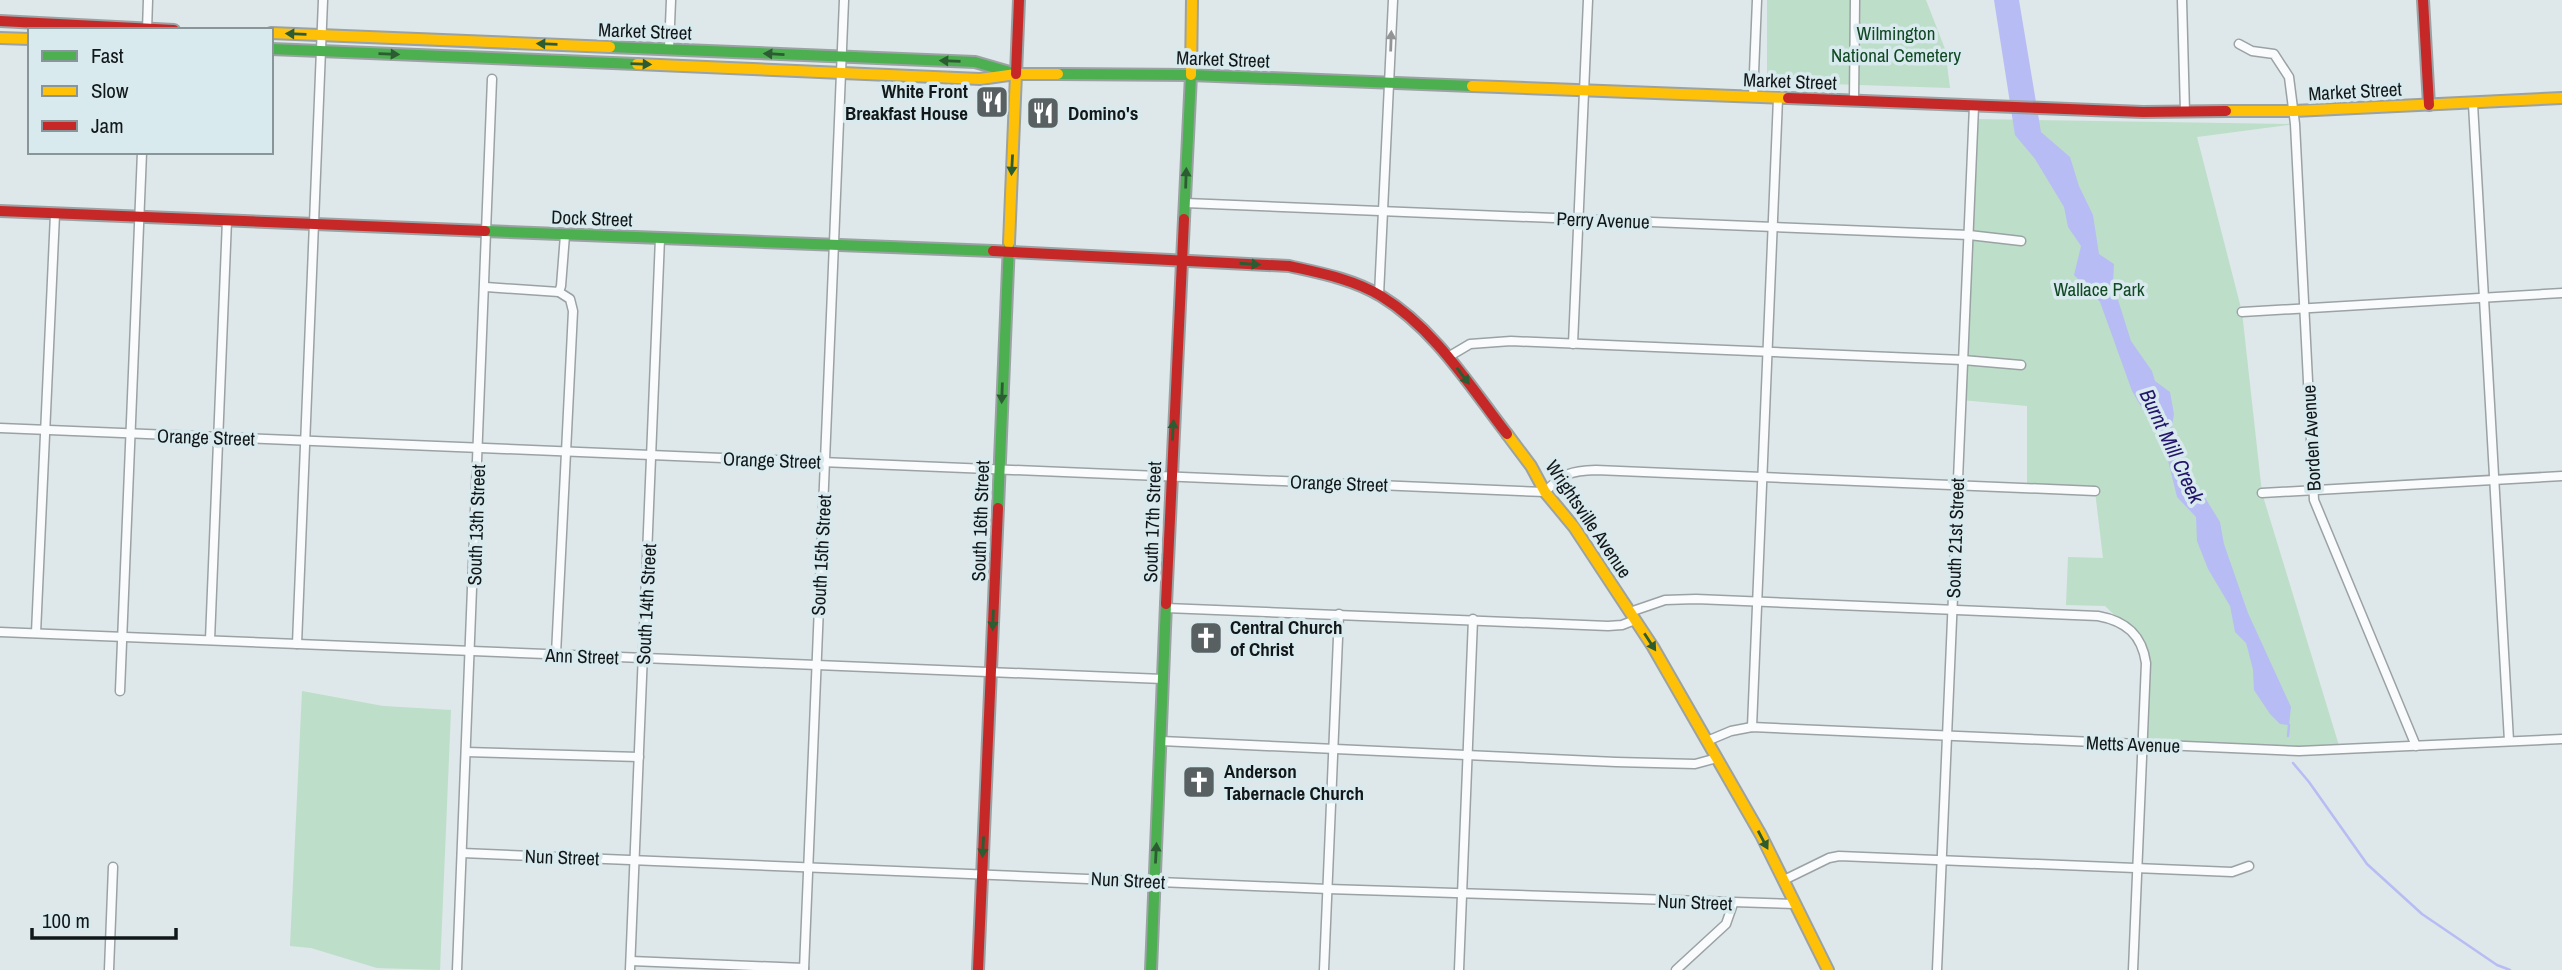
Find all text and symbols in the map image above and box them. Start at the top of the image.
street label: Market Street [598,16,693,46]
park label: Wilmington National Cemetery [1831,20,1961,68]
legend [28,28,273,154]
one-way arrow [285,29,307,40]
one-way arrow [1386,30,1397,52]
one-way arrow [536,39,558,50]
text: Fast [91,41,124,70]
street label: Market Street [1176,44,1271,74]
one-way arrow [763,48,785,59]
one-way arrow [378,49,400,60]
one-way arrow [938,56,960,67]
one-way arrow [630,59,652,70]
street label: Market Street [1743,66,1838,96]
text: Slow [91,76,129,105]
street label: Market Street [2308,76,2403,106]
place label: White Front Breakfast House [845,78,968,126]
restaurant icon: White Front Breakfast House [973,83,1011,121]
restaurant icon: Domino's [1024,94,1062,132]
place label: Domino's [1068,100,1138,126]
text: Jam [91,111,124,140]
one-way arrow [1006,155,1017,177]
one-way arrow [1180,167,1191,189]
street label: Dock Street [551,204,634,232]
street label: Perry Avenue [1556,205,1650,235]
one-way arrow [1239,258,1261,269]
park label: Wallace Park [2053,276,2145,302]
one-way arrow [1456,367,1471,385]
one-way arrow [997,382,1008,404]
water label: Burnt Mill Creek [2133,384,2212,509]
street label: Borden Avenue [2295,384,2327,492]
one-way arrow [1168,419,1179,441]
street label: Orange Street [157,422,256,452]
street label: Orange Street [723,445,822,475]
street label: Wrightsville Avenue [1540,455,1638,583]
street label: South 16th Street [965,459,995,582]
street label: South 17th Street [1137,460,1167,583]
street label: South 13th Street [461,463,491,586]
street label: Orange Street [1290,468,1389,498]
street label: South 21st Street [1940,477,1970,599]
street label: South 15th Street [805,493,837,616]
street label: South 14th Street [630,542,662,665]
one-way arrow [988,609,999,631]
place label: Central Church of Christ [1230,614,1343,662]
church icon: Central Church of Christ [1187,619,1225,657]
one-way arrow [1643,633,1656,652]
street label: Ann Street [544,642,620,670]
street label: Metts Avenue [2085,729,2181,759]
place label: Anderson Tabernacle Church [1224,758,1364,806]
church icon: Anderson Tabernacle Church [1180,763,1218,801]
one-way arrow [1757,830,1769,850]
one-way arrow [978,836,989,858]
one-way arrow [1150,842,1161,864]
street label: Nun Street [524,843,600,871]
street label: Nun Street [1090,865,1167,895]
street label: Nun Street [1657,888,1733,916]
scale bar [32,897,175,941]
text: 100 m [42,906,90,935]

